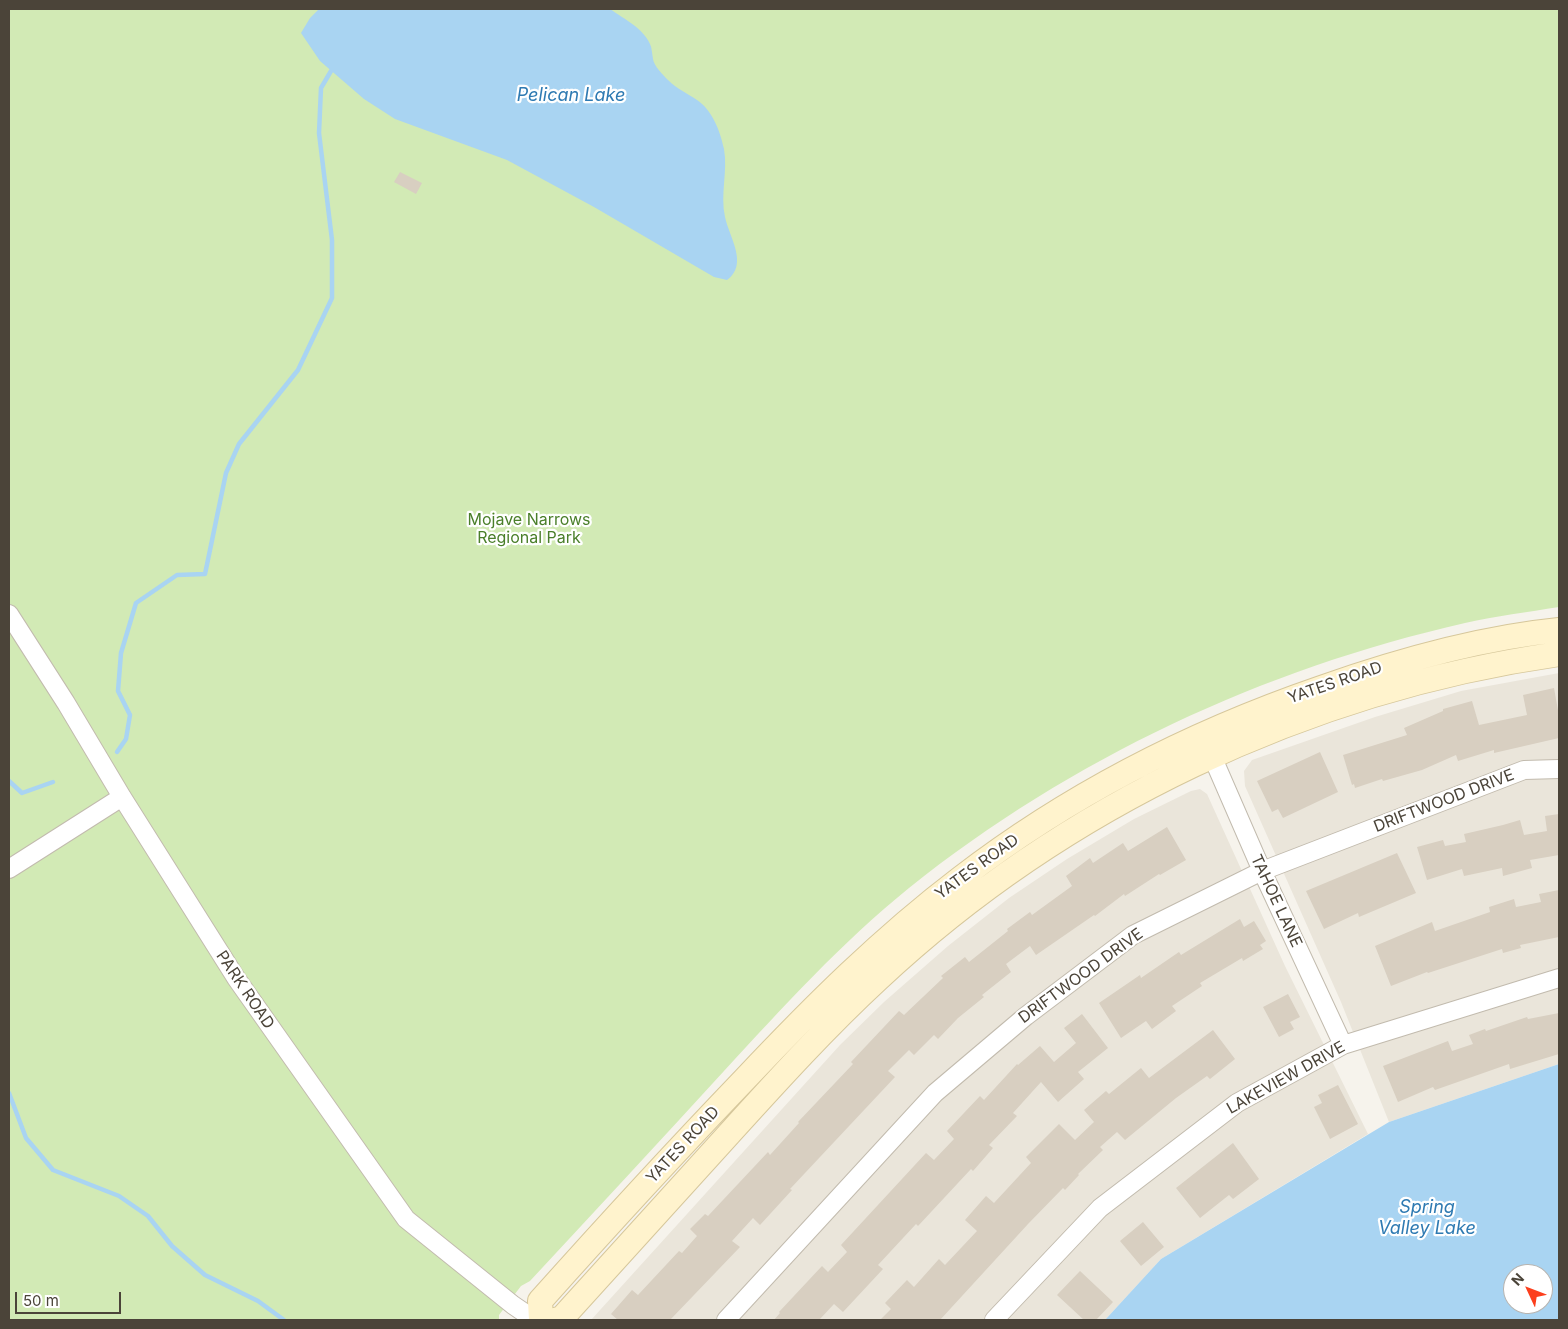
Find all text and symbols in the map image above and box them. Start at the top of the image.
water label: Pelican Lake [517,85,625,107]
park label: Mojave Narrows Regional Park [467,510,591,548]
street label: YATES ROAD [1285,658,1385,708]
street label: DRIFTWOOD DRIVE [1371,765,1517,837]
street label: YATES ROAD [931,830,1023,904]
street label: TAHOE LANE [1246,852,1306,950]
street label: DRIFTWOOD DRIVE [1015,924,1147,1028]
street label: PARK ROAD [212,947,278,1033]
street label: LAKEVIEW DRIVE [1223,1037,1349,1119]
street label: YATES ROAD [642,1102,724,1188]
water label: Spring Valley Lake [1378,1197,1476,1240]
north arrow [1503,1264,1553,1314]
text: N [1508,1269,1527,1289]
scale bar [18,1282,124,1314]
text: 50 m [23,1291,59,1310]

